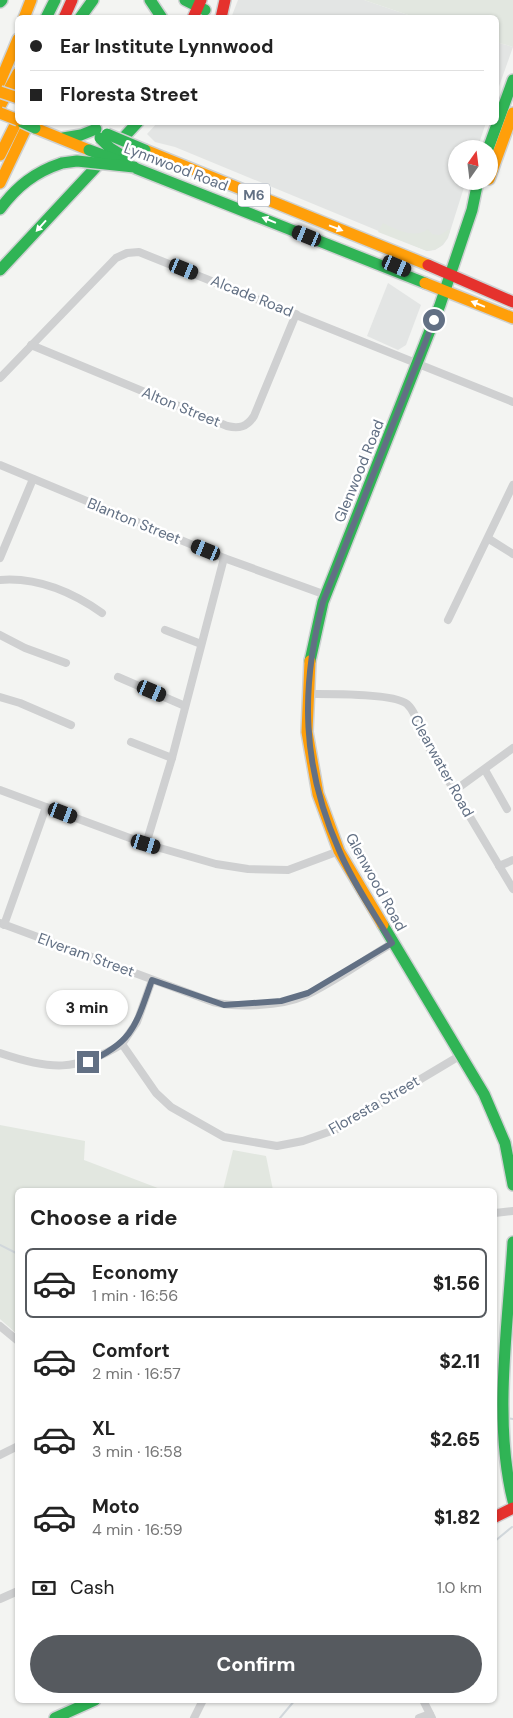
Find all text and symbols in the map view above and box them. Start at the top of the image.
text: Ear Institute Lynnwood [60,34,274,59]
text: Floresta Street [60,82,198,107]
street label: Lynnwood Road [121,138,231,196]
north arrow [448,140,498,190]
map controls [448,140,498,190]
road number: M6 [238,184,270,206]
one-way arrow [262,216,276,224]
one-way arrow [35,219,47,231]
car [290,223,323,249]
one-way arrow [329,224,344,232]
car [380,253,413,279]
car [167,256,200,282]
street label: Alcade Road [208,270,296,322]
one-way arrow [471,300,486,308]
route start [423,309,445,331]
street label: Alton Street [139,382,223,432]
street label: Glenwood Road [329,417,389,525]
street label: Blanton Street [84,493,184,549]
car [189,537,222,563]
car [135,678,168,704]
street label: Clearwater Road [406,711,478,821]
car [46,801,79,825]
street label: Glenwood Road [341,829,411,935]
car [129,832,162,856]
street label: Elveram Street [35,928,137,982]
callout: 3 min [47,990,129,1024]
text: 3 min [66,997,108,1018]
route end [77,1051,99,1073]
street label: Floresta Street [325,1071,423,1139]
text: Choose a ride [30,1203,178,1232]
text: Economy [92,1260,179,1285]
icon: car [32,1261,77,1306]
text: $1.56 [433,1271,480,1296]
text: 1 min · 16:56 [92,1285,178,1306]
text: Comfort [92,1338,170,1363]
icon: car [32,1339,77,1384]
text: $2.11 [439,1349,480,1374]
text: 2 min · 16:57 [92,1363,181,1384]
text: XL [92,1416,115,1441]
icon: car [32,1417,77,1462]
text: $2.65 [430,1427,480,1452]
text: 3 min · 16:58 [92,1441,182,1462]
text: Moto [92,1494,140,1519]
icon: car [32,1495,77,1540]
text: $1.82 [434,1505,480,1530]
text: 4 min · 16:59 [92,1519,183,1540]
icon: cash [30,1574,58,1602]
text: Cash [70,1575,114,1600]
text: 1.0 km [437,1577,482,1598]
button: Confirm [30,1635,482,1693]

